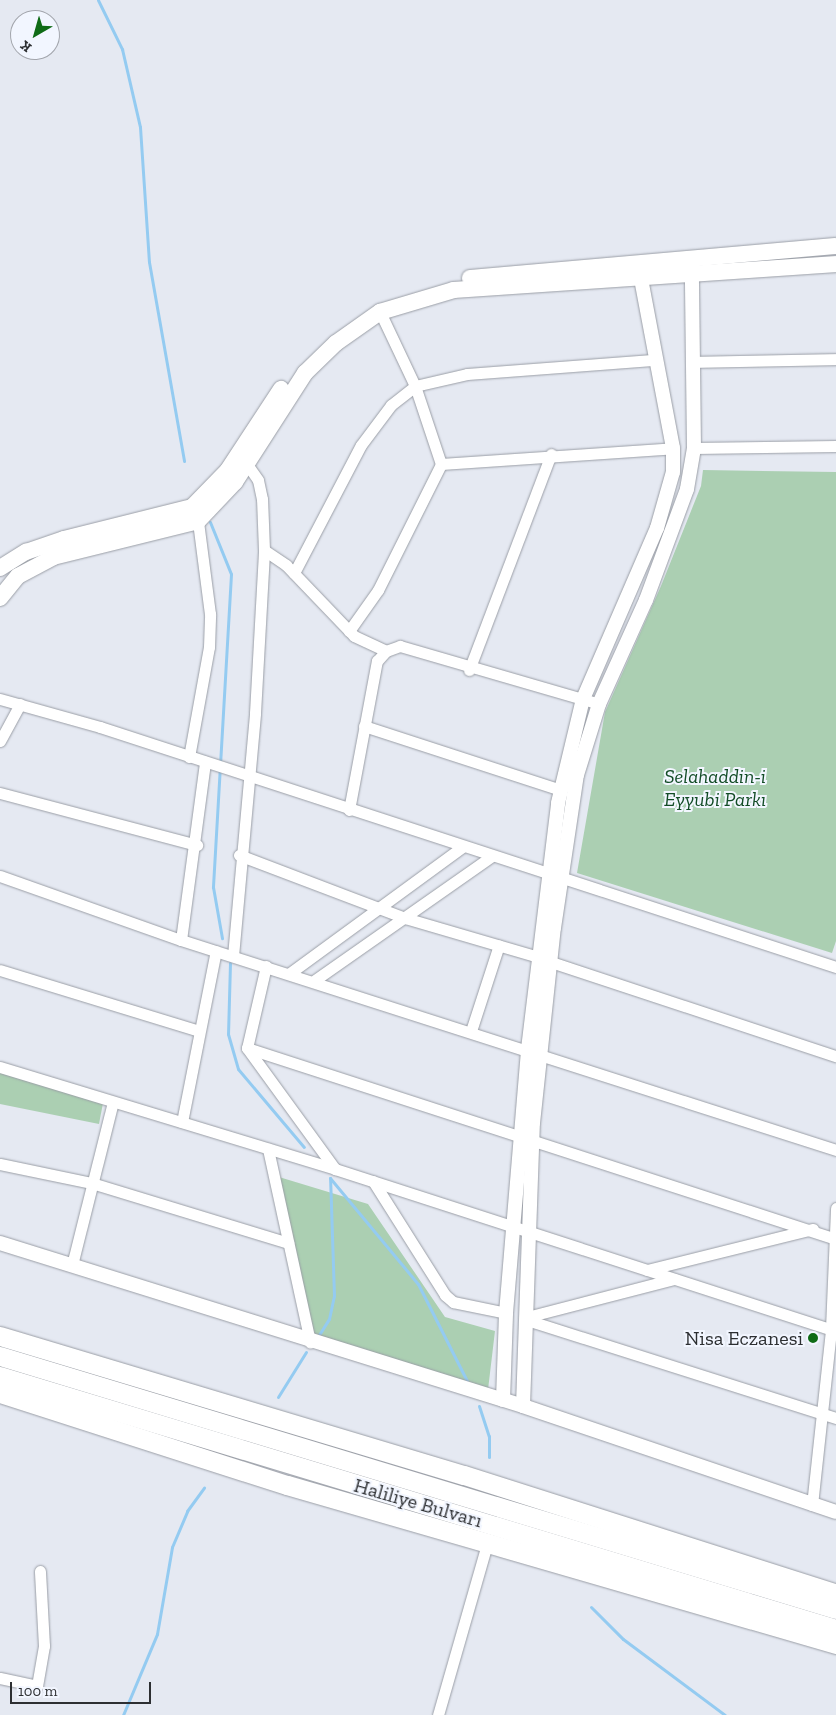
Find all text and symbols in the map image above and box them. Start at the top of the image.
north arrow [10,10,60,60]
text: K [17,37,35,56]
park label: Selahaddin-i Eyyubi Parkı [664,765,766,812]
place label: Nisa Eczanesi [685,1326,803,1350]
marker: Nisa Eczanesi [807,1332,819,1344]
street label: Haliliye Bulvarı [351,1473,485,1533]
scale bar [12,1672,154,1704]
text: 100 m [18,1682,57,1700]

